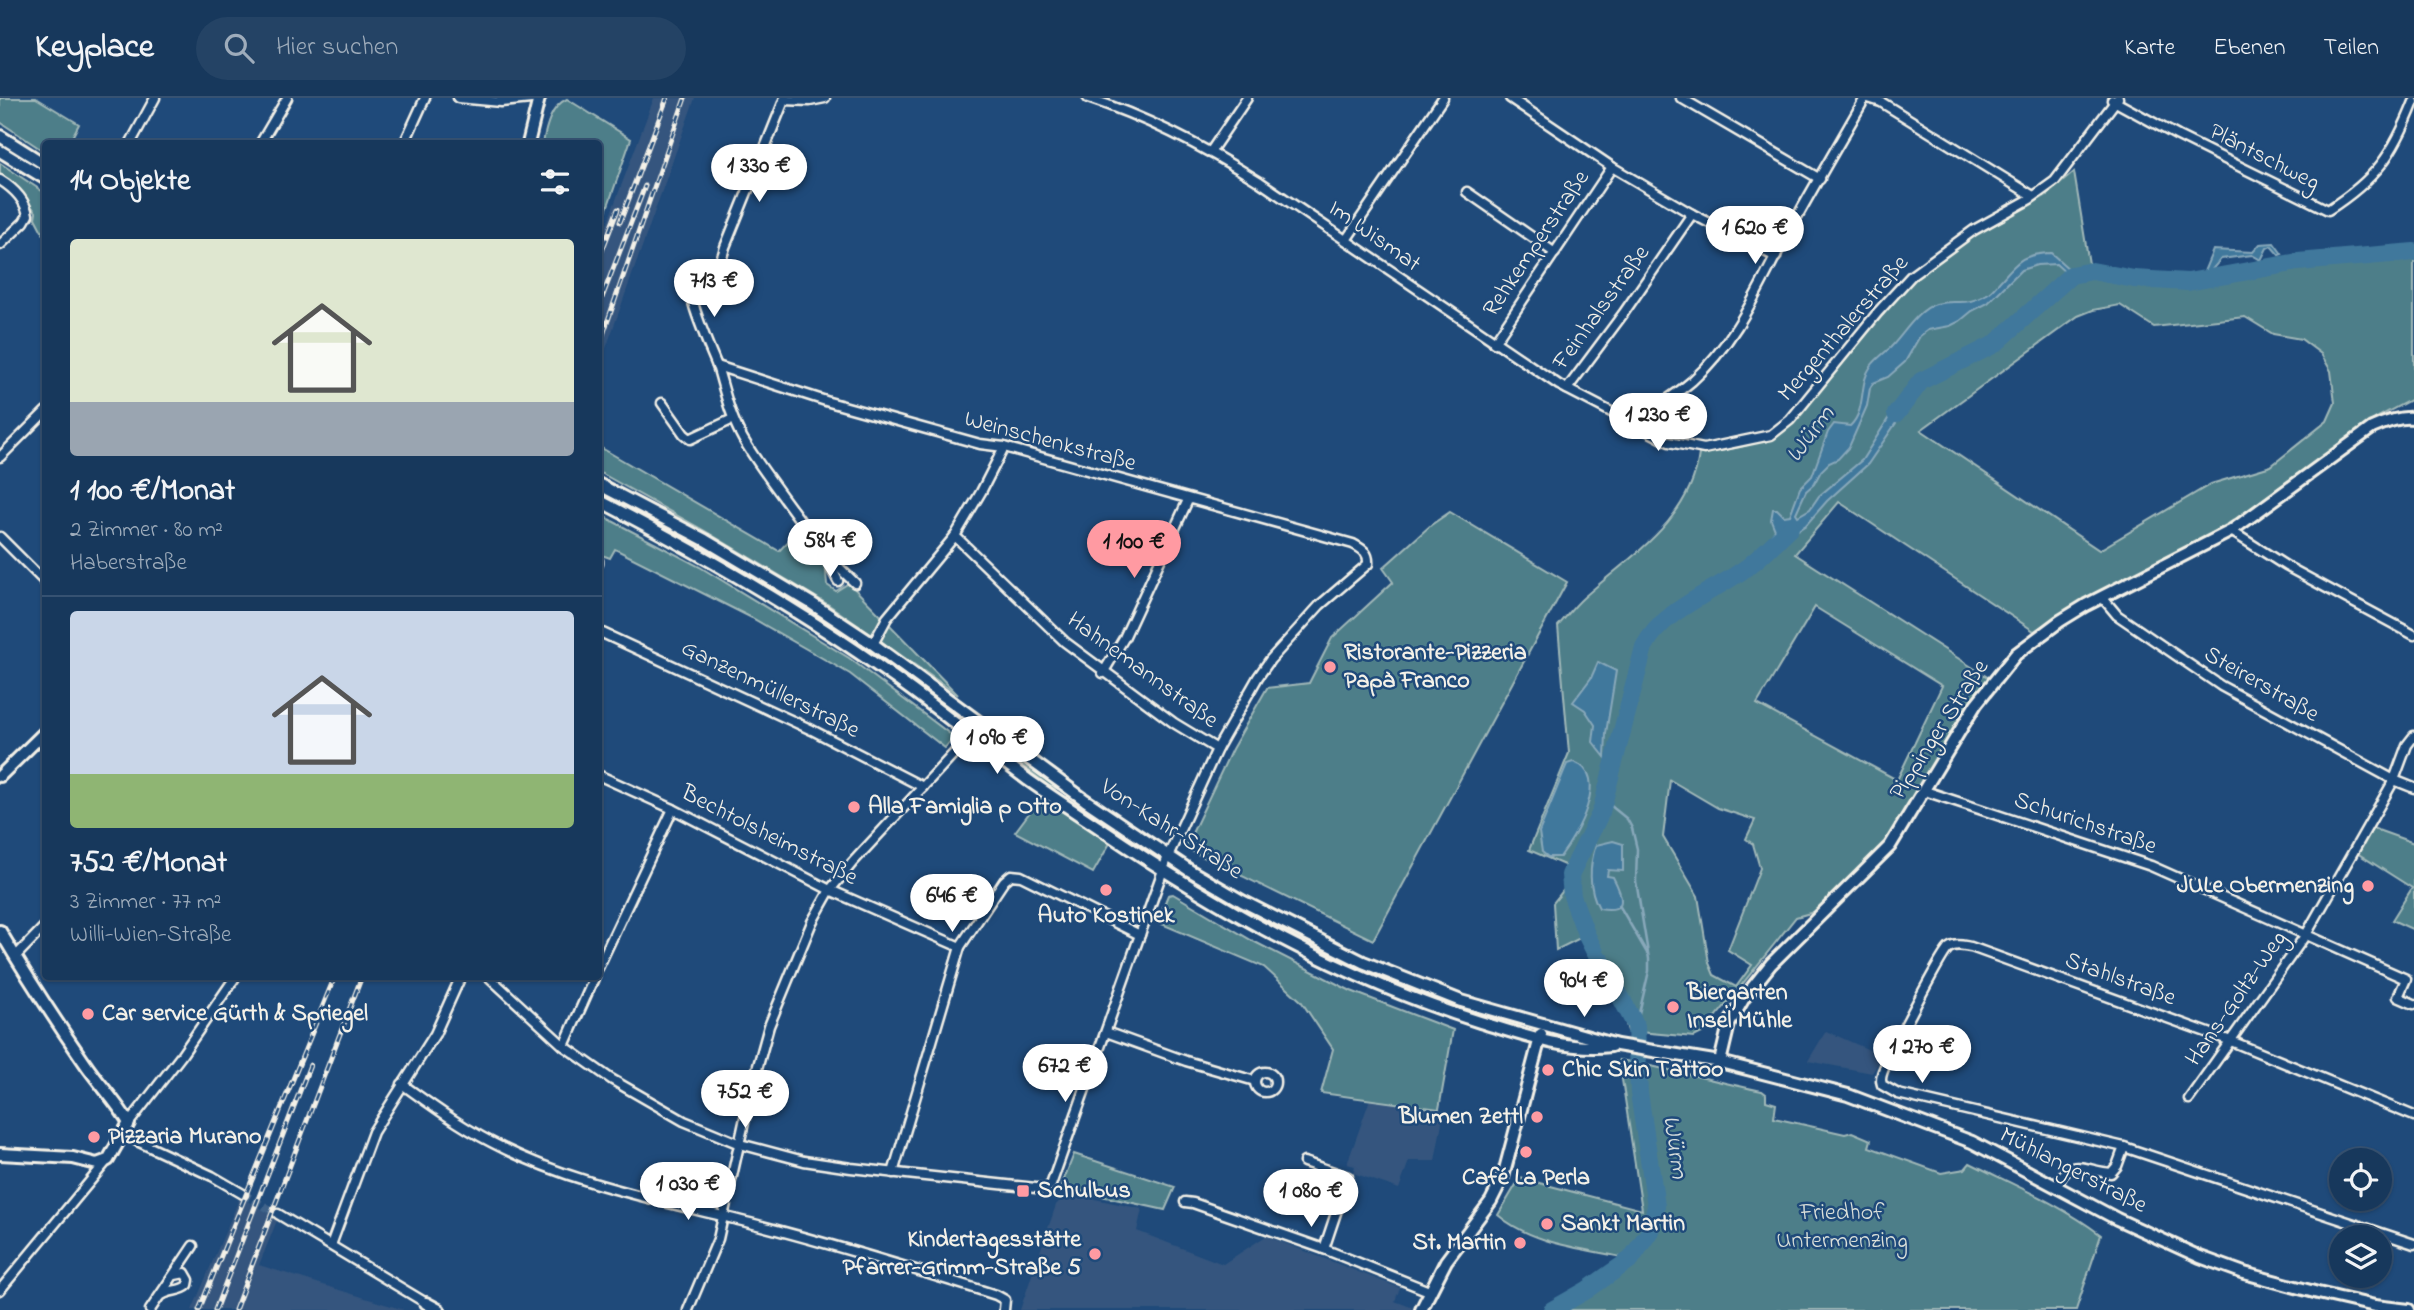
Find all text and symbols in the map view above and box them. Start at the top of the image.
search box [196,17,686,80]
text: Keyplace [35,24,154,72]
icon: search [220,29,258,67]
text: Hier suchen [276,29,398,67]
text: Karte [2124,31,2175,66]
text: Ebenen [2213,31,2286,66]
text: Teilen [2324,31,2379,66]
street label: Pläntschweg [2203,115,2325,201]
pin: 1 330 € [694,144,824,204]
text: 1 330 € [727,150,791,183]
text: 14 Objekte [70,160,190,204]
icon: filters [536,163,574,201]
street label: Rehkemperstraße [1475,163,1599,324]
street label: Im Wismat [1320,192,1428,282]
pin: 1 620 € [1690,206,1820,266]
text: 1 620 € [1722,212,1788,245]
street label: Feinhalsstraße [1544,238,1660,379]
street label: Mergenthalerstraße [1770,248,1918,410]
pin: 713 € [665,260,763,319]
text: 713 € [690,265,738,298]
icon: home [259,285,385,411]
pin: 1 230 € [1593,394,1723,453]
water label: Würm [1777,398,1846,472]
text: 1 230 € [1625,399,1691,432]
street label: Weinschenkstraße [960,402,1140,482]
text: 1 100 €/Monat [70,470,235,514]
text: 2 Zimmer · 80 m² [70,514,223,547]
pin: 584 € [781,519,879,579]
pin: 1 100 € [1069,520,1199,580]
text: 584 € [803,525,857,558]
text: 1 100 € [1103,526,1165,559]
text: Haberstraße [70,547,187,580]
street label: Hahnemannstraße [1059,604,1225,738]
street label: Ganzenmüllerstraße [675,632,866,749]
place label: Ristorante-Pizzeria Papà Franco [1344,636,1527,699]
street label: Steirerstraße [2197,638,2325,732]
street label: Pippinger Straße [1881,653,1999,807]
icon: home [259,657,385,783]
marker: Ristorante-Pizzeria Papà Franco [1322,659,1338,675]
pin: 1 090 € [932,716,1062,776]
text: 1 090 € [966,722,1028,755]
street label: Von-Kahr-Straße [1092,770,1250,890]
street label: Bechtolsheimstraße [674,776,864,896]
street label: Schurichstraße [2009,783,2161,865]
place label: Alla Famiglia p Otto [868,790,1062,826]
marker: Alla Famiglia p Otto [846,799,862,815]
text: 752 €/Monat [70,842,227,886]
place label: JULe Obermenzing [2177,869,2354,905]
pin: 646 € [903,874,1001,934]
marker: JULe Obermenzing [2360,878,2376,894]
text: 646 € [926,880,978,913]
marker: Auto Kostinek [1098,882,1114,898]
text: 3 Zimmer · 77 m² [70,886,221,919]
place label: Auto Kostinek [1038,899,1175,934]
text: Willi-Wien-Straße [70,919,231,952]
street label: Hans-Goltz-Weg [2177,924,2297,1074]
street label: Stahlstraße [2060,944,2181,1016]
pin: 904 € [1535,960,1633,1019]
text: 904 € [1560,965,1608,998]
place label: Biergarten Insel Mühle [1686,976,1793,1039]
place label: Car service Gürth & Spriegel [102,997,368,1033]
marker: Biergarten Insel Mühle [1665,999,1681,1015]
marker: Car service Gürth & Spriegel [80,1006,96,1022]
pin: 1 270 € [1857,1026,1987,1085]
text: 1 270 € [1889,1031,1955,1064]
pin: 672 € [1016,1044,1114,1104]
text: 672 € [1039,1050,1091,1083]
place label: Chic Skin Tattoo [1562,1053,1723,1088]
marker: Chic Skin Tattoo [1540,1062,1556,1078]
pin: 752 € [696,1070,794,1130]
text: 752 € [717,1076,773,1109]
place label: Blumen Zettl [1398,1100,1523,1135]
marker: Blumen Zettl [1529,1109,1545,1125]
water label: Würm [1651,1113,1697,1182]
street label: Mühlangerstraße [1993,1119,2153,1223]
place label: Pizzaria Murano [108,1120,262,1155]
marker: Pizzaria Murano [86,1129,102,1145]
marker: Café La Perla [1518,1144,1534,1160]
map controls [2329,1148,2392,1288]
button: locate [2329,1148,2392,1211]
place label: Café La Perla [1462,1161,1590,1196]
pin: 1 030 € [623,1162,753,1222]
text: 1 030 € [656,1168,720,1201]
pin: 1 080 € [1246,1170,1376,1229]
place label: Schulbus [1037,1174,1131,1209]
text: 1 080 € [1279,1175,1343,1208]
marker: Schulbus [1015,1183,1031,1199]
park label: Friedhof Untermenzing [1776,1196,1908,1259]
place label: Sankt Martin [1561,1207,1685,1242]
marker: Sankt Martin [1539,1216,1555,1232]
place label: Kindertagesstätte Pfarrer-Grimm-Straße 5 [842,1223,1082,1286]
button: layers [2329,1225,2392,1288]
place label: St. Martin [1412,1226,1506,1261]
marker: St. Martin [1512,1235,1528,1251]
marker: Kindertagesstätte Pfarrer-Grimm-Straße 5 [1087,1246,1103,1262]

